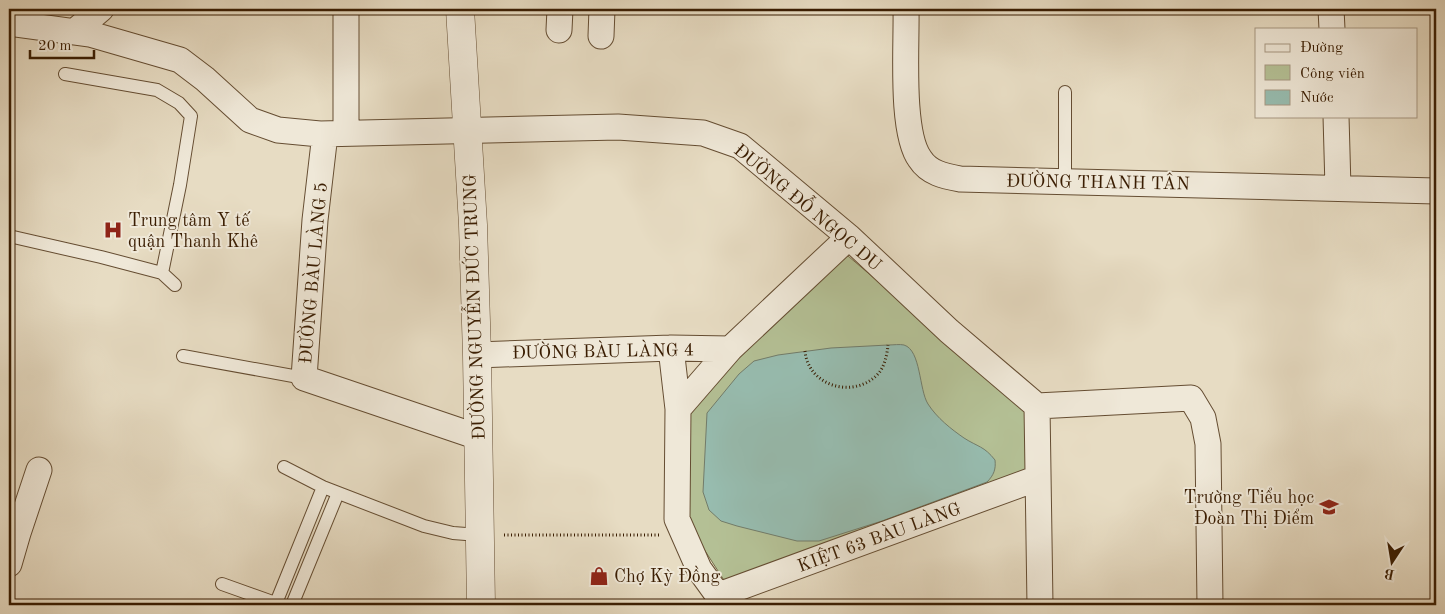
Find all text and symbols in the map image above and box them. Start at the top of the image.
scale bar [30,28,94,60]
legend [1255,28,1418,118]
text: 20 m [38,39,72,54]
text: Đường [1300,41,1343,56]
text: Công viên [1300,67,1365,82]
text: Nước [1300,91,1334,106]
street label: ĐƯỜNG ĐỖ NGỌC DU [730,135,890,275]
street label: ĐƯỜNG THANH TÂN [1006,167,1190,194]
street label: ĐƯỜNG NGUYỄN ĐỨC TRUNG [454,174,489,440]
street label: ĐƯỜNG BÀU LÀNG 5 [292,181,331,365]
place label: Trung tâm Y tế quận Thanh Khê [128,211,258,251]
hospital icon: Trung tâm Y tế quận Thanh Khê [102,219,124,241]
street label: ĐƯỜNG BÀU LÀNG 4 [512,336,694,363]
place label: Trường Tiểu học Đoàn Thị Điểm [1184,487,1314,528]
street label: KIỆT 63 BÀU LÀNG [794,496,964,576]
school or university icon: Trường Tiểu học Đoàn Thị Điểm [1318,496,1340,518]
north arrow [1368,536,1418,586]
shop icon: Chợ Kỳ Đồng [588,565,610,587]
place label: Chợ Kỳ Đồng [614,565,720,586]
text: B [1383,566,1396,582]

